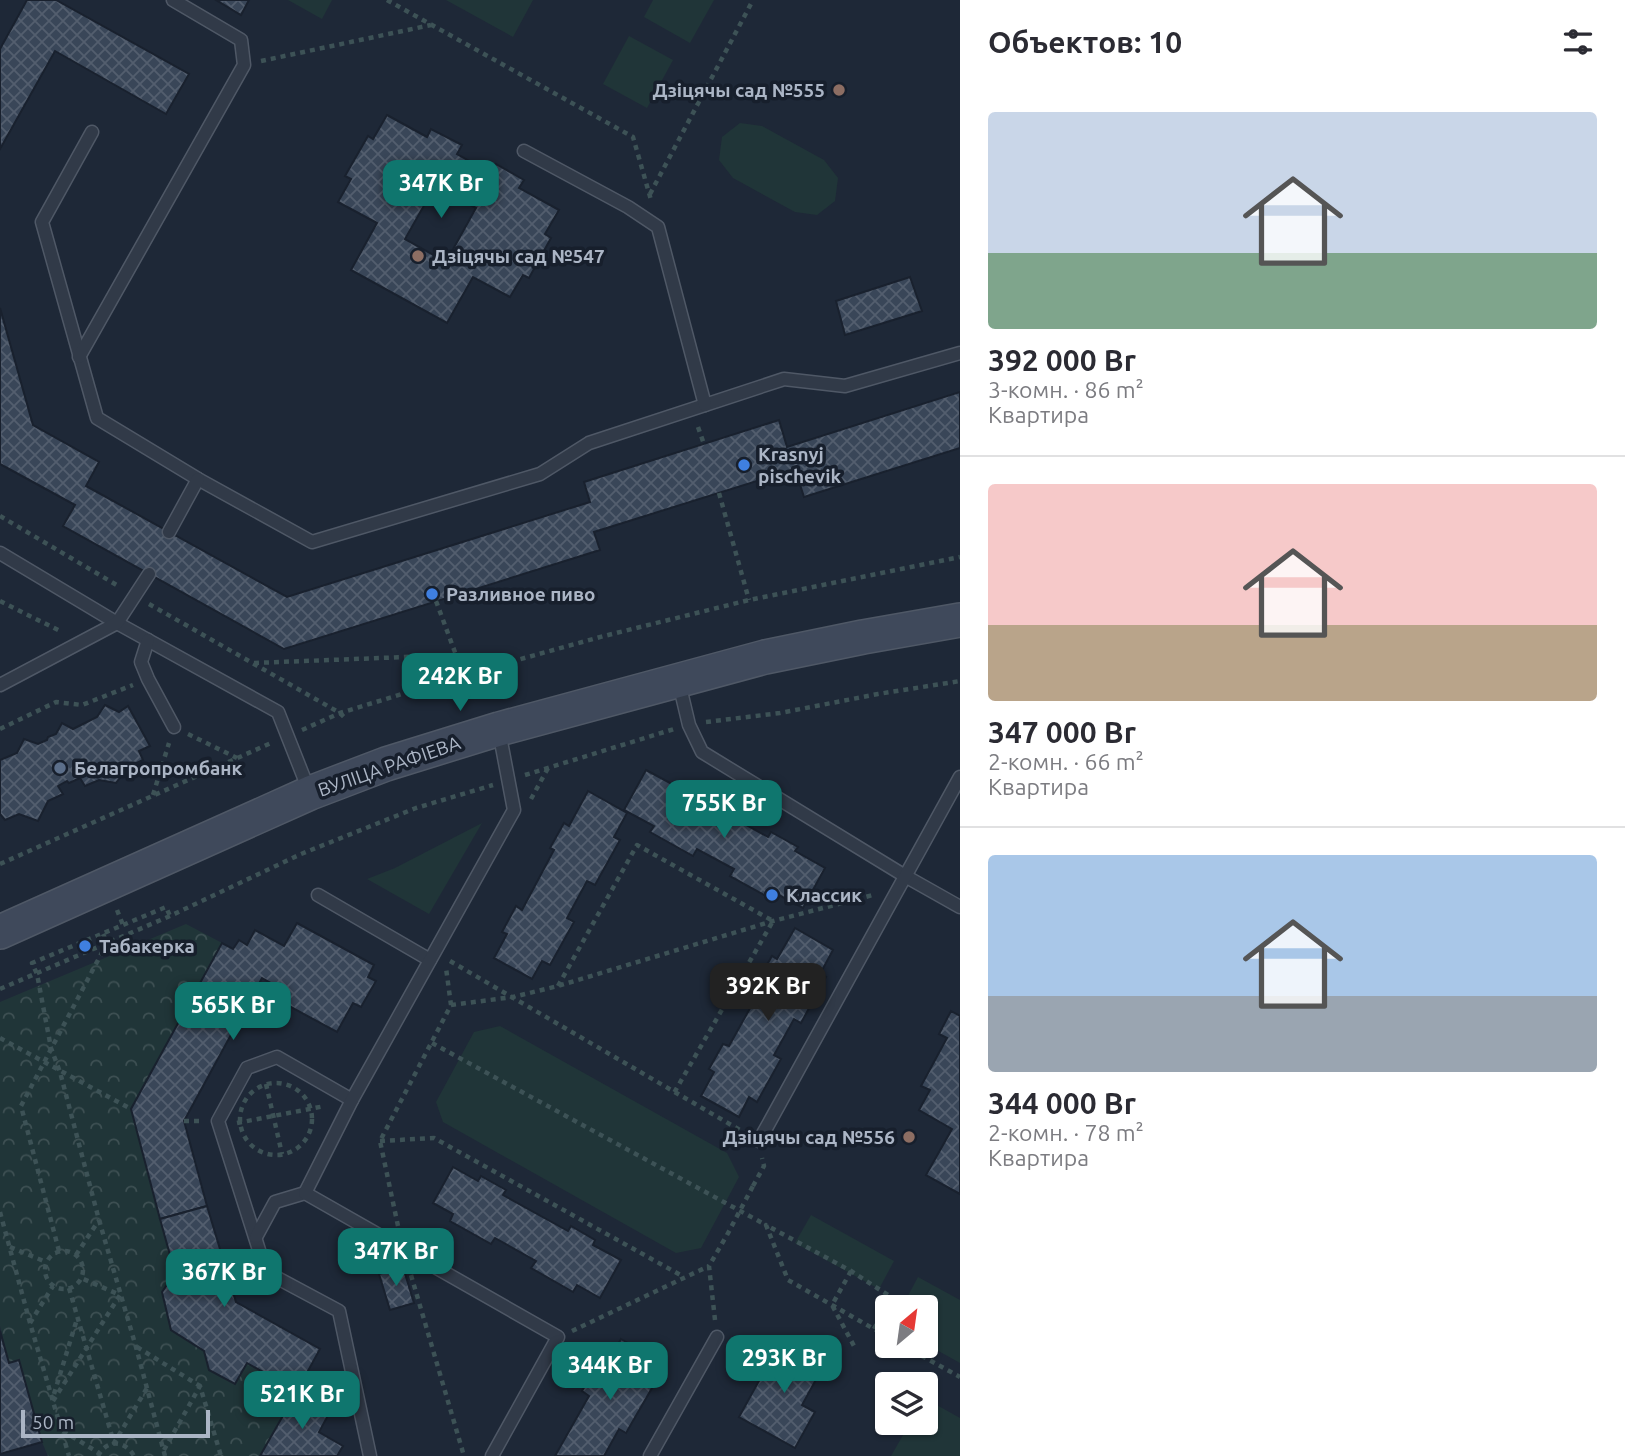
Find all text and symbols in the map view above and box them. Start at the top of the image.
icon: filters [1559,23,1597,61]
text: Объектов: 10 [988,25,1182,59]
place label: Дзіцячы сад №555 [652,79,825,101]
marker: Дзіцячы сад №555 [831,82,847,98]
icon: home [1230,158,1356,284]
pin: 347K Br [376,160,506,220]
text: 347K Br [399,170,483,195]
place label: Дзіцячы сад №547 [432,245,605,267]
marker: Дзіцячы сад №547 [410,248,426,264]
text: 392 000 Br [988,343,1136,377]
text: 3-комн. · 86 m² [988,377,1144,402]
text: Квартира [988,402,1089,427]
place label: Krasnyj pischevik [758,443,841,487]
marker: Krasnyj pischevik [736,457,752,473]
icon: home [1230,530,1356,656]
place label: Разливное пиво [446,583,596,605]
marker: Разливное пиво [424,586,440,602]
pin: 242K Br [395,654,525,713]
text: 242K Br [418,663,502,688]
text: 347 000 Br [988,715,1136,749]
street label: ВУЛІЦА РАФІЕВА [315,731,464,801]
text: 2-комн. · 66 m² [988,749,1144,774]
place label: Белагропромбанк [74,757,243,779]
marker: Белагропромбанк [52,760,68,776]
text: Квартира [988,774,1089,799]
pin: 755K Br [659,780,789,840]
text: 755K Br [682,790,766,815]
place label: Классик [786,884,862,906]
marker: Классик [764,887,780,903]
icon: home [1230,901,1356,1027]
place label: Табакерка [99,935,195,957]
marker: Табакерка [77,938,93,954]
pin: 392K Br [703,964,833,1023]
text: 392K Br [726,973,810,998]
pin: 565K Br [168,982,298,1042]
text: 565K Br [191,992,275,1017]
text: 344 000 Br [988,1086,1136,1120]
text: 2-комн. · 78 m² [988,1120,1144,1145]
place label: Дзіцячы сад №556 [722,1126,895,1148]
marker: Дзіцячы сад №556 [901,1129,917,1145]
text: Квартира [988,1145,1089,1170]
pin: 347K Br [331,1228,461,1288]
text: 347K Br [354,1238,438,1263]
pin: 367K Br [159,1250,289,1309]
text: 367K Br [182,1259,266,1284]
north arrow [875,1295,938,1358]
map controls [875,1295,938,1435]
pin: 293K Br [719,1336,849,1395]
pin: 344K Br [545,1342,675,1402]
text: 293K Br [742,1345,826,1370]
text: 344K Br [568,1352,652,1377]
pin: 521K Br [237,1372,367,1431]
button: layers [875,1372,938,1435]
text: 521K Br [260,1381,344,1406]
scale bar [21,1407,210,1439]
text: 50 m [32,1411,74,1433]

